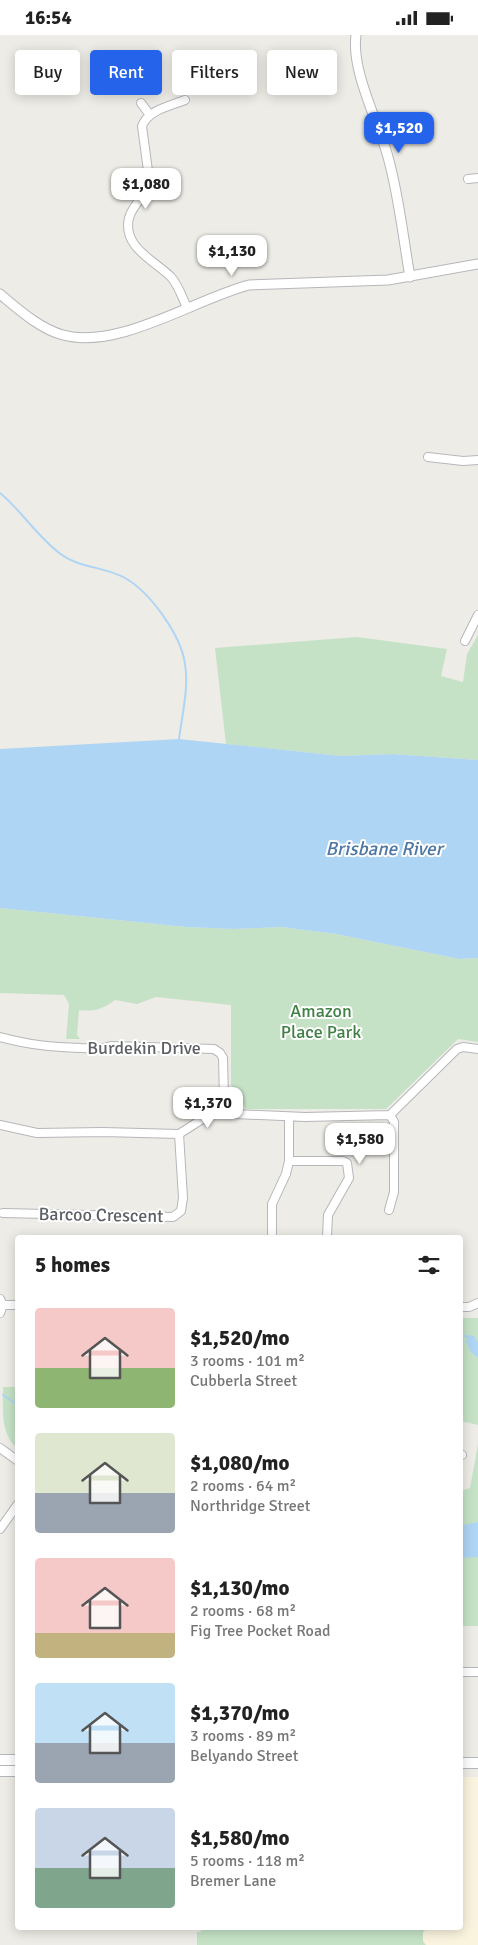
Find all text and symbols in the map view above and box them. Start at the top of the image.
text: 16:54 [25,6,72,30]
chip: Buy [15,50,80,95]
chip: Rent [90,50,162,95]
chip: Filters [172,50,257,95]
chip: New [267,50,337,95]
pin: $1,520 [358,111,440,154]
text: $1,520 [375,118,423,138]
pin: $1,080 [105,167,187,210]
text: $1,080 [122,174,170,194]
pin: $1,130 [191,235,273,277]
text: $1,130 [208,241,256,261]
water label: Brisbane River [326,837,445,861]
park label: Amazon Place Park [281,1000,361,1043]
street label: Burdekin Drive [87,1037,201,1059]
pin: $1,370 [167,1087,249,1129]
text: $1,370 [184,1093,232,1113]
pin: $1,580 [319,1123,401,1165]
text: $1,580 [336,1129,384,1149]
street label: Barcoo Crescent [38,1203,164,1227]
icon: filters [415,1251,443,1279]
text: 5 homes [35,1252,110,1278]
text: $1,520/mo [190,1325,289,1351]
icon: home [75,1328,135,1388]
text: 3 rooms · 101 m² [190,1351,305,1371]
text: Cubberla Street [190,1371,297,1391]
text: $1,080/mo [190,1450,289,1476]
icon: home [75,1453,135,1513]
text: 2 rooms · 64 m² [190,1476,296,1496]
text: Northridge Street [190,1496,310,1516]
text: $1,130/mo [190,1575,289,1601]
icon: home [75,1578,135,1638]
text: 2 rooms · 68 m² [190,1601,296,1621]
text: Fig Tree Pocket Road [190,1621,330,1641]
text: $1,370/mo [190,1700,289,1726]
icon: home [75,1703,135,1763]
text: 3 rooms · 89 m² [190,1726,296,1746]
text: Belyando Street [190,1746,298,1766]
text: $1,580/mo [190,1825,289,1851]
icon: home [75,1828,135,1888]
text: 5 rooms · 118 m² [190,1851,305,1871]
text: Bremer Lane [190,1871,276,1891]

